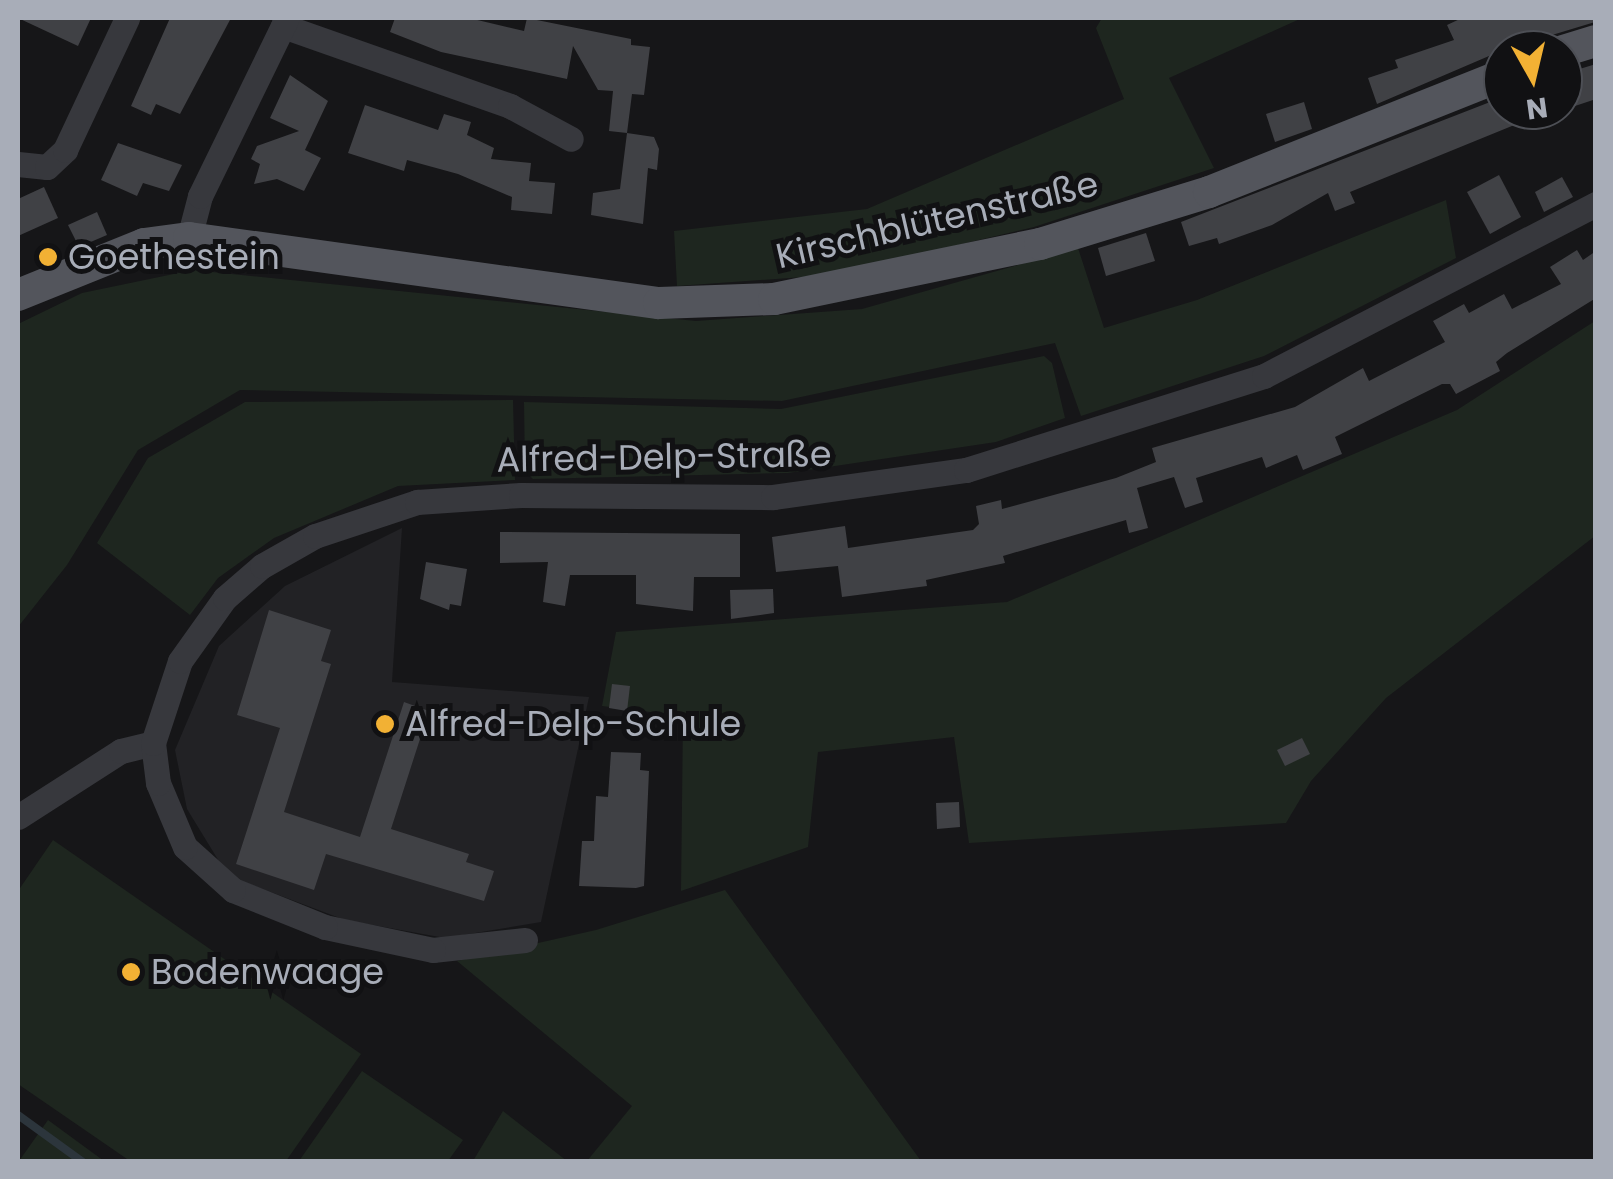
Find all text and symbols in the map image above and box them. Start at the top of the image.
north arrow [1483,30,1583,130]
text: N [1524,87,1550,129]
street label: Kirschblütenstraße [772,162,1102,278]
place label: Goethestein [68,236,280,278]
marker: Goethestein [37,246,59,268]
street label: Alfred-Delp-Straße [496,433,832,481]
place label: Alfred-Delp-Schule [405,703,741,745]
marker: Alfred-Delp-Schule [374,713,396,735]
place label: Bodenwaage [151,951,384,993]
marker: Bodenwaage [120,961,142,983]

